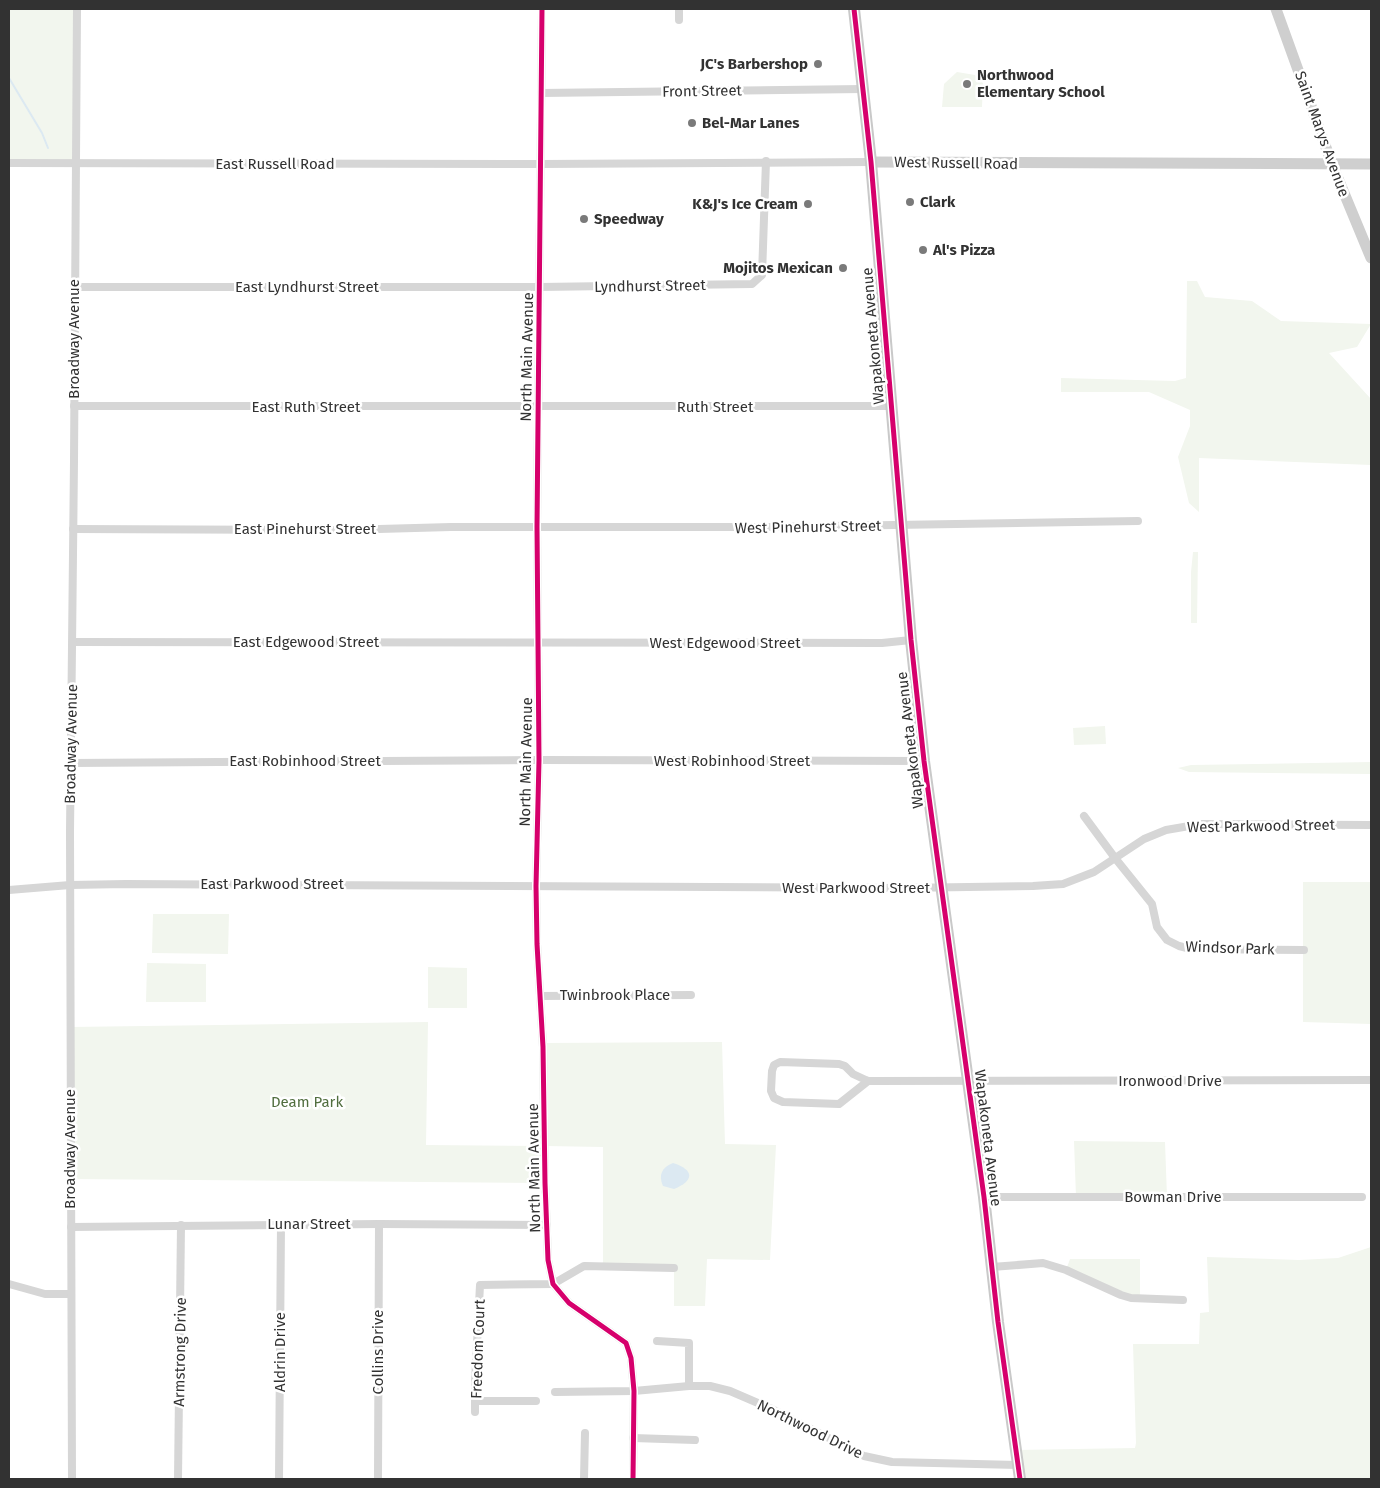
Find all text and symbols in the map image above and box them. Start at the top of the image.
place label: JC's Barbershop [699,55,808,73]
marker: JC's Barbershop [812,58,824,70]
place label: Northwood Elementary School [977,66,1105,101]
street label: Saint Marys Avenue [1291,69,1353,199]
marker: Northwood Elementary School [961,78,973,90]
street label: Front Street [662,81,743,101]
place label: Bel-Mar Lanes [702,114,799,132]
marker: Bel-Mar Lanes [686,117,698,129]
street label: West Russell Road [894,153,1018,173]
street label: East Russell Road [215,155,335,173]
place label: Clark [920,193,956,211]
place label: K&J's Ice Cream [692,195,798,213]
marker: Clark [904,196,916,208]
marker: K&J's Ice Cream [802,198,814,210]
place label: Speedway [594,210,664,228]
marker: Speedway [578,213,590,225]
place label: Al's Pizza [932,241,995,259]
marker: Al's Pizza [917,244,929,256]
place label: Mojitos Mexican [723,259,833,277]
marker: Mojitos Mexican [837,262,849,274]
street label: Wapakoneta Avenue [858,267,888,405]
street label: Lyndhurst Street [594,276,707,296]
street label: East Lyndhurst Street [235,278,380,296]
street label: Broadway Avenue [65,279,83,399]
street label: North Main Avenue [517,292,537,422]
street label: East Ruth Street [252,398,361,416]
street label: Ruth Street [677,398,754,416]
street label: West Pinehurst Street [734,517,882,537]
street label: East Pinehurst Street [234,520,377,538]
street label: East Edgewood Street [233,633,380,651]
street label: West Edgewood Street [649,634,801,652]
street label: Wapakoneta Avenue [893,671,927,809]
street label: Broadway Avenue [61,684,81,804]
street label: North Main Avenue [516,697,536,827]
street label: East Robinhood Street [229,752,381,770]
street label: West Robinhood Street [654,752,811,770]
street label: West Parkwood Street [1187,816,1336,836]
street label: East Parkwood Street [200,875,344,893]
street label: West Parkwood Street [782,879,931,897]
street label: Windsor Park [1185,937,1275,959]
street label: Twinbrook Place [560,986,670,1004]
street label: Wapakoneta Avenue [971,1069,1005,1207]
street label: Ironwood Drive [1118,1072,1222,1090]
street label: Broadway Avenue [61,1089,79,1209]
park label: Deam Park [271,1093,343,1111]
street label: North Main Avenue [524,1103,544,1233]
street label: Bowman Drive [1124,1188,1222,1206]
street label: Lunar Street [267,1215,351,1233]
street label: Armstrong Drive [170,1297,190,1407]
street label: Freedom Court [467,1298,489,1399]
street label: Collins Drive [369,1310,387,1394]
street label: Aldrin Drive [271,1312,289,1392]
street label: Northwood Drive [754,1396,866,1462]

